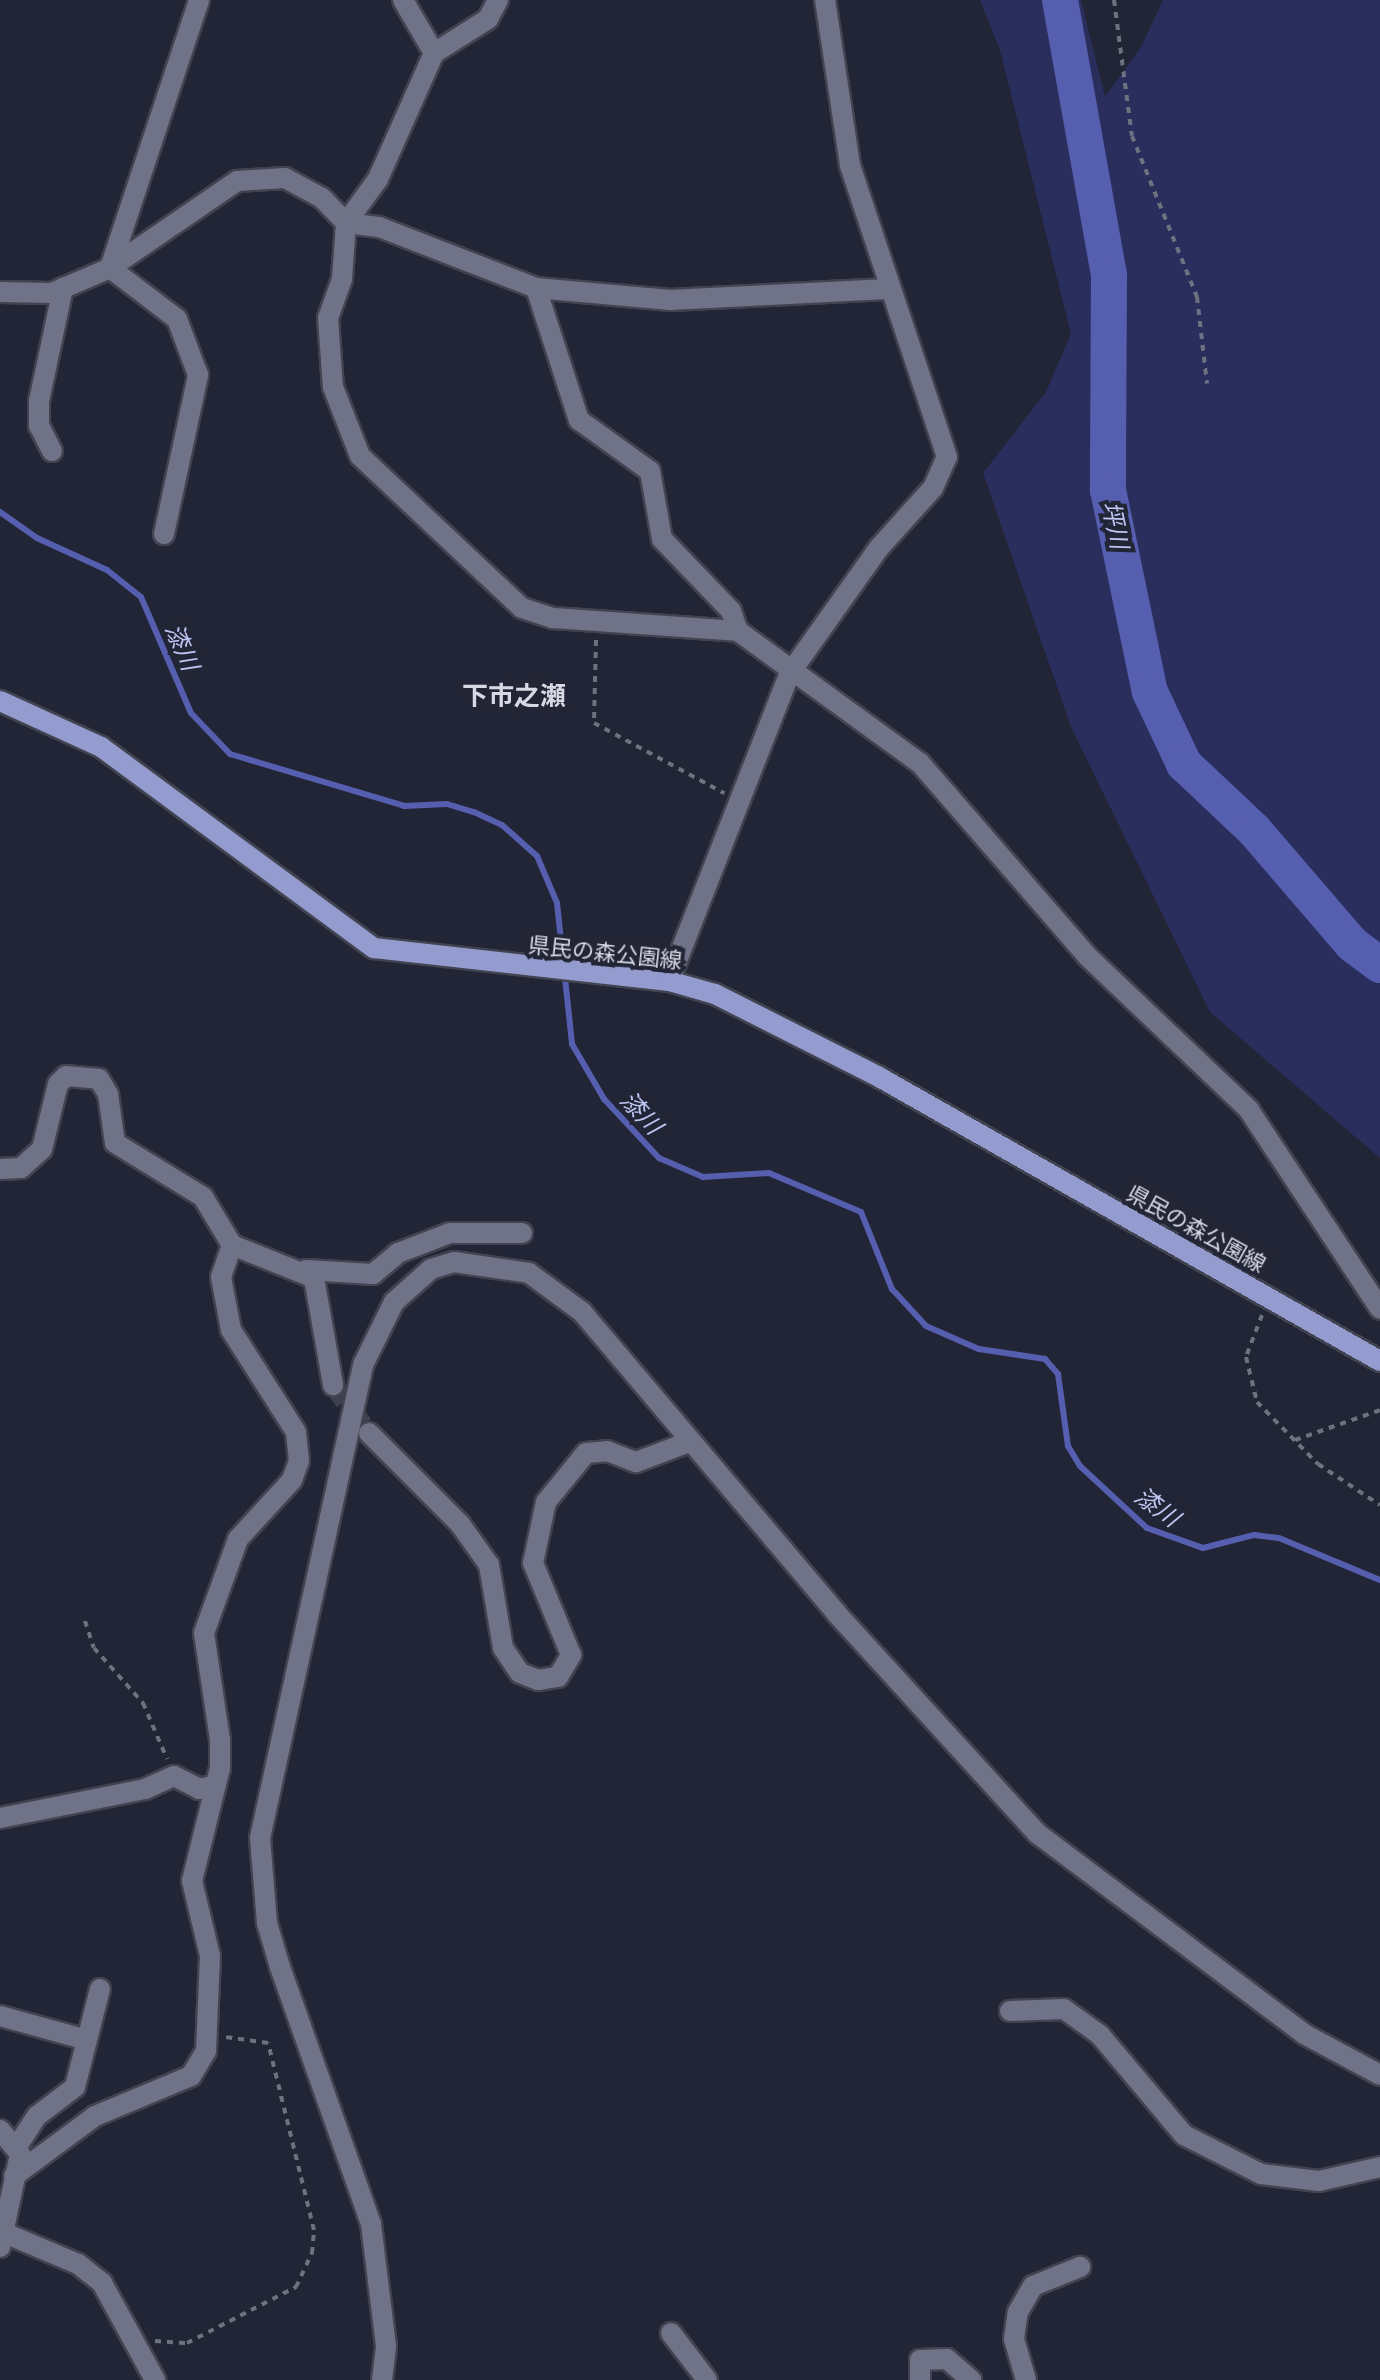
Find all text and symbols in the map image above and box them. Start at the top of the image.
water label: 坪川 [1096,499,1134,551]
water label: 漆川 [159,619,205,675]
district label: 下市之瀬 [462,681,566,713]
street label: 県民の森公園線 [527,932,683,974]
water label: 漆川 [614,1086,668,1140]
street label: 県民の森公園線 [1122,1180,1270,1278]
water label: 漆川 [1129,1481,1185,1533]

